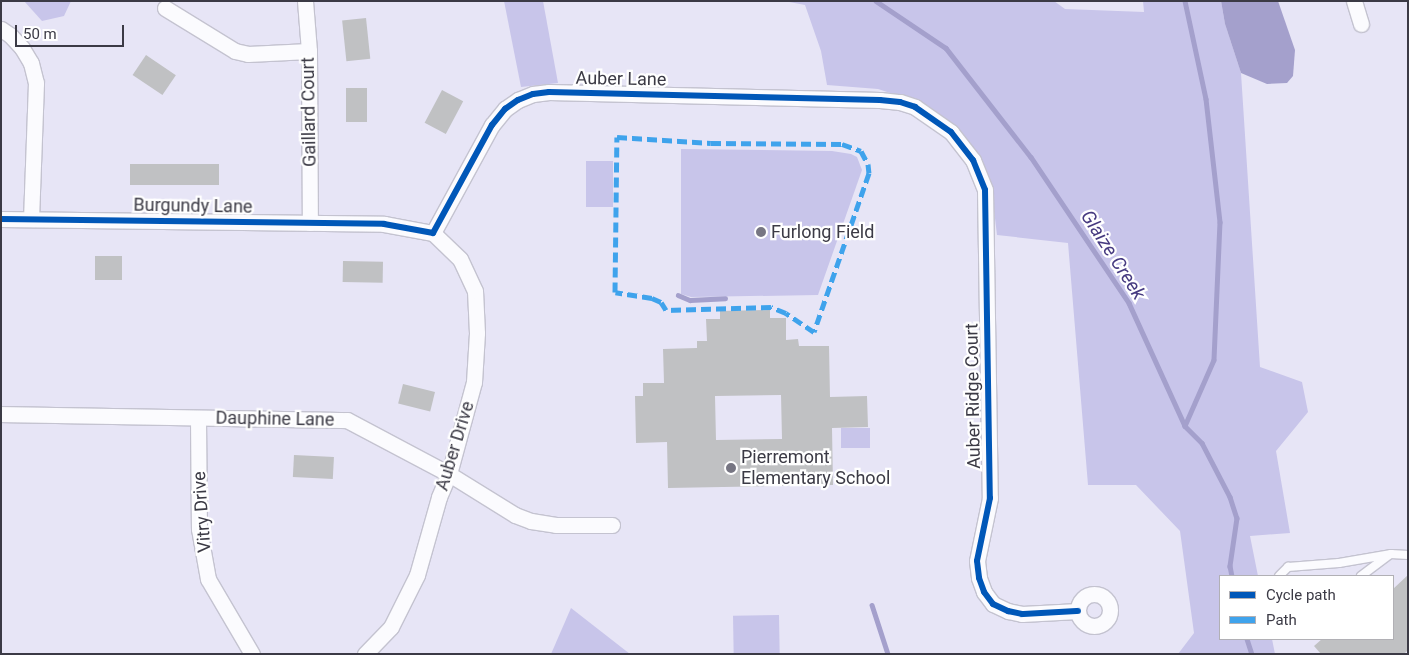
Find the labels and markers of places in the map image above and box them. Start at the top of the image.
place label: Furlong Field [771,221,874,243]
marker: Furlong Field [755,226,767,238]
place label: Pierremont Elementary School [741,447,890,489]
marker: Pierremont Elementary School [725,462,737,474]

